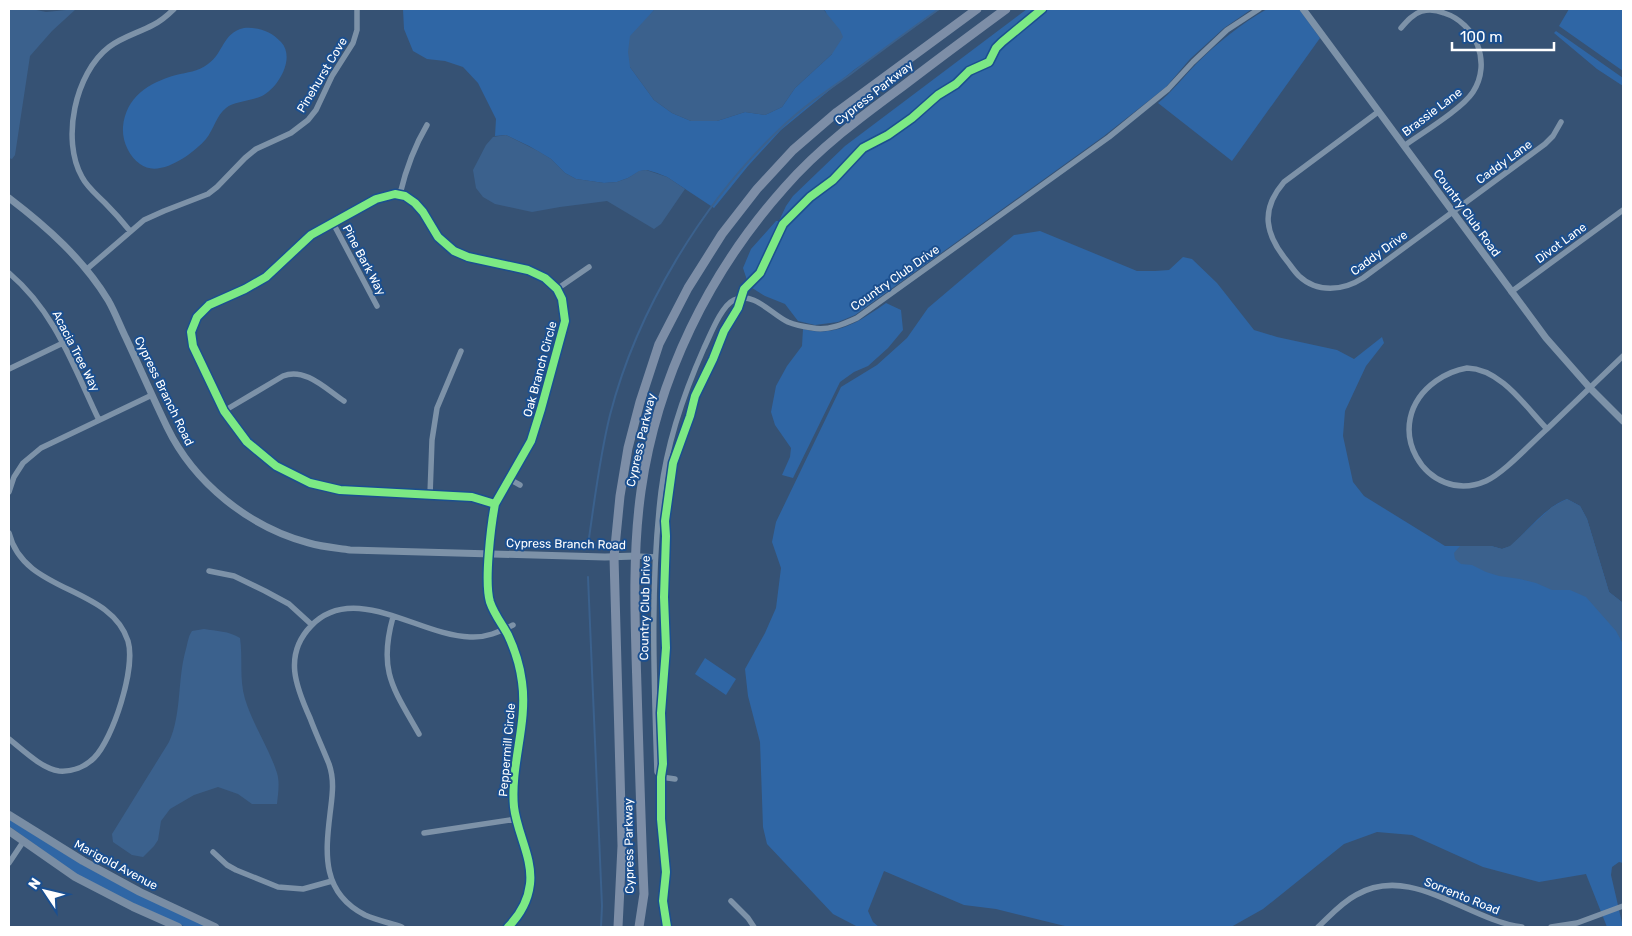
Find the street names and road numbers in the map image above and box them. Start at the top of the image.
street label: Pinehurst Cove [294,35,350,115]
street label: Cypress Parkway [832,58,916,128]
street label: Brassie Lane [1399,85,1465,139]
street label: Caddy Lane [1473,137,1535,187]
street label: Country Club Road [1431,167,1503,259]
street label: Divot Lane [1533,220,1589,266]
street label: Pine Bark Way [340,222,389,298]
street label: Caddy Drive [1348,227,1410,278]
street label: Country Club Drive [848,242,942,314]
street label: Acacia Tree Way [50,308,103,394]
street label: Oak Branch Circle [520,319,560,418]
street label: Cypress Branch Road [131,334,197,448]
street label: Cypress Parkway [623,391,659,488]
street label: Cypress Branch Road [506,536,626,552]
street label: Country Club Drive [637,555,653,661]
street label: Peppermill Circle [496,702,518,797]
street label: Cypress Parkway [621,798,637,894]
street label: Marigold Avenue [72,837,160,893]
street label: Sorrento Road [1422,874,1502,918]

